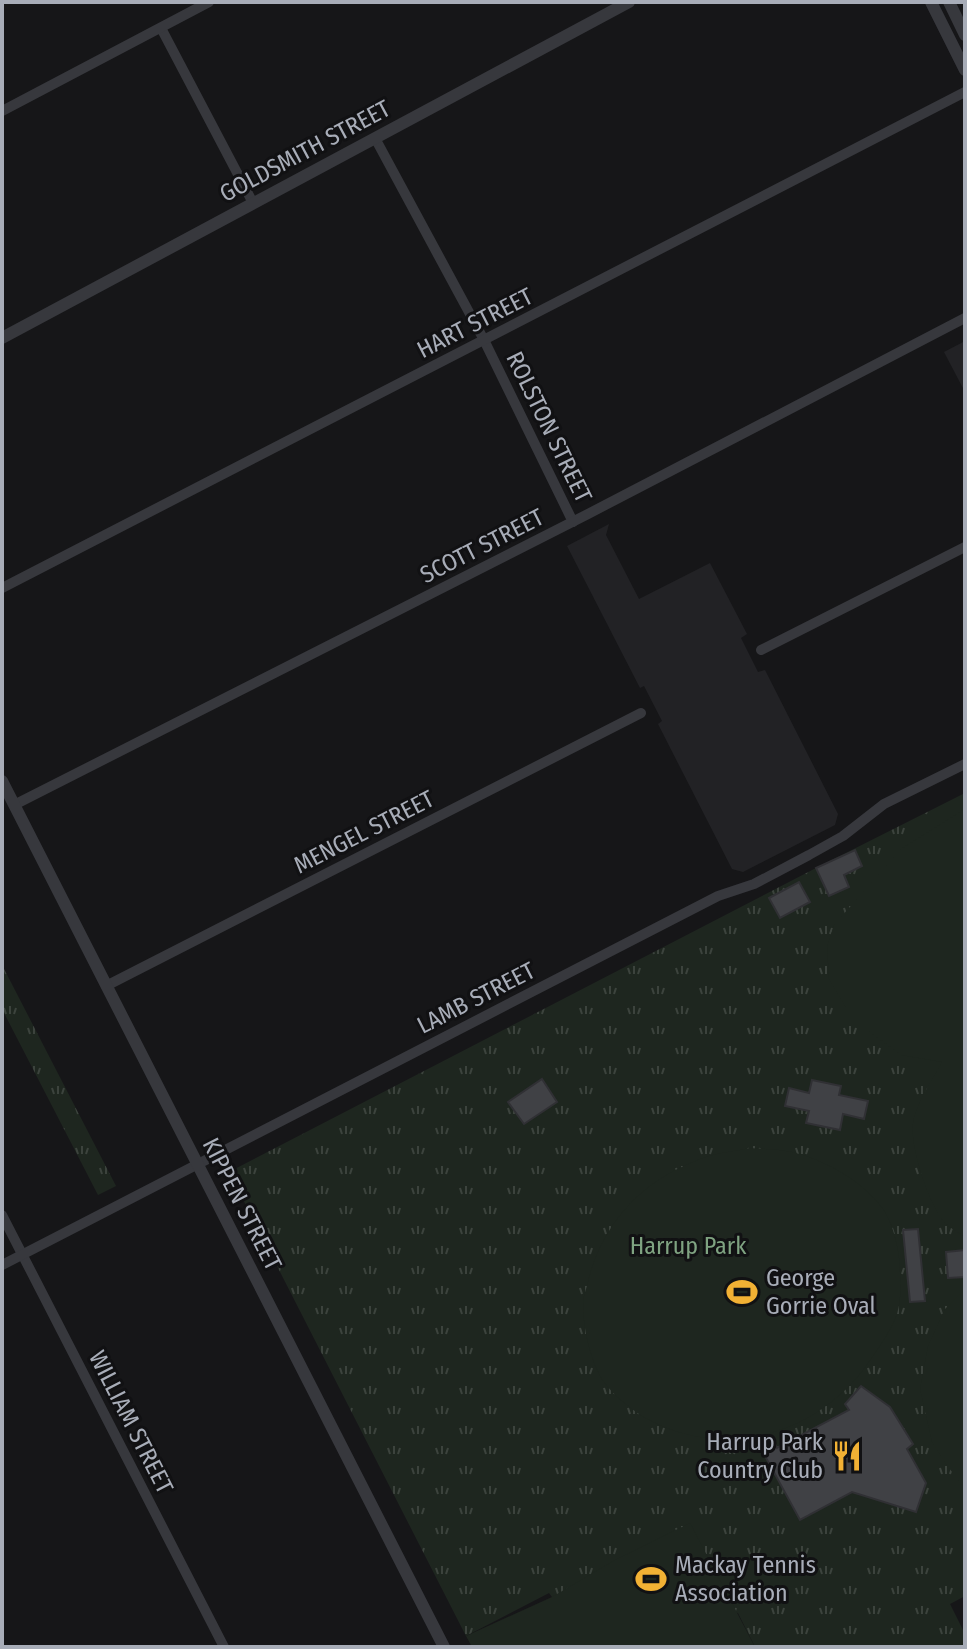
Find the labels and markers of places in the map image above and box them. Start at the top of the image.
place label: George Gorrie Oval [766,1264,876,1320]
sports icon: George Gorrie Oval [725,1275,759,1309]
place label: Harrup Park Country Club [697,1428,824,1484]
restaurant icon: Harrup Park Country Club [830,1439,864,1473]
place label: Mackay Tennis Association [675,1551,816,1607]
sports icon: Mackay Tennis Association [634,1562,668,1596]

